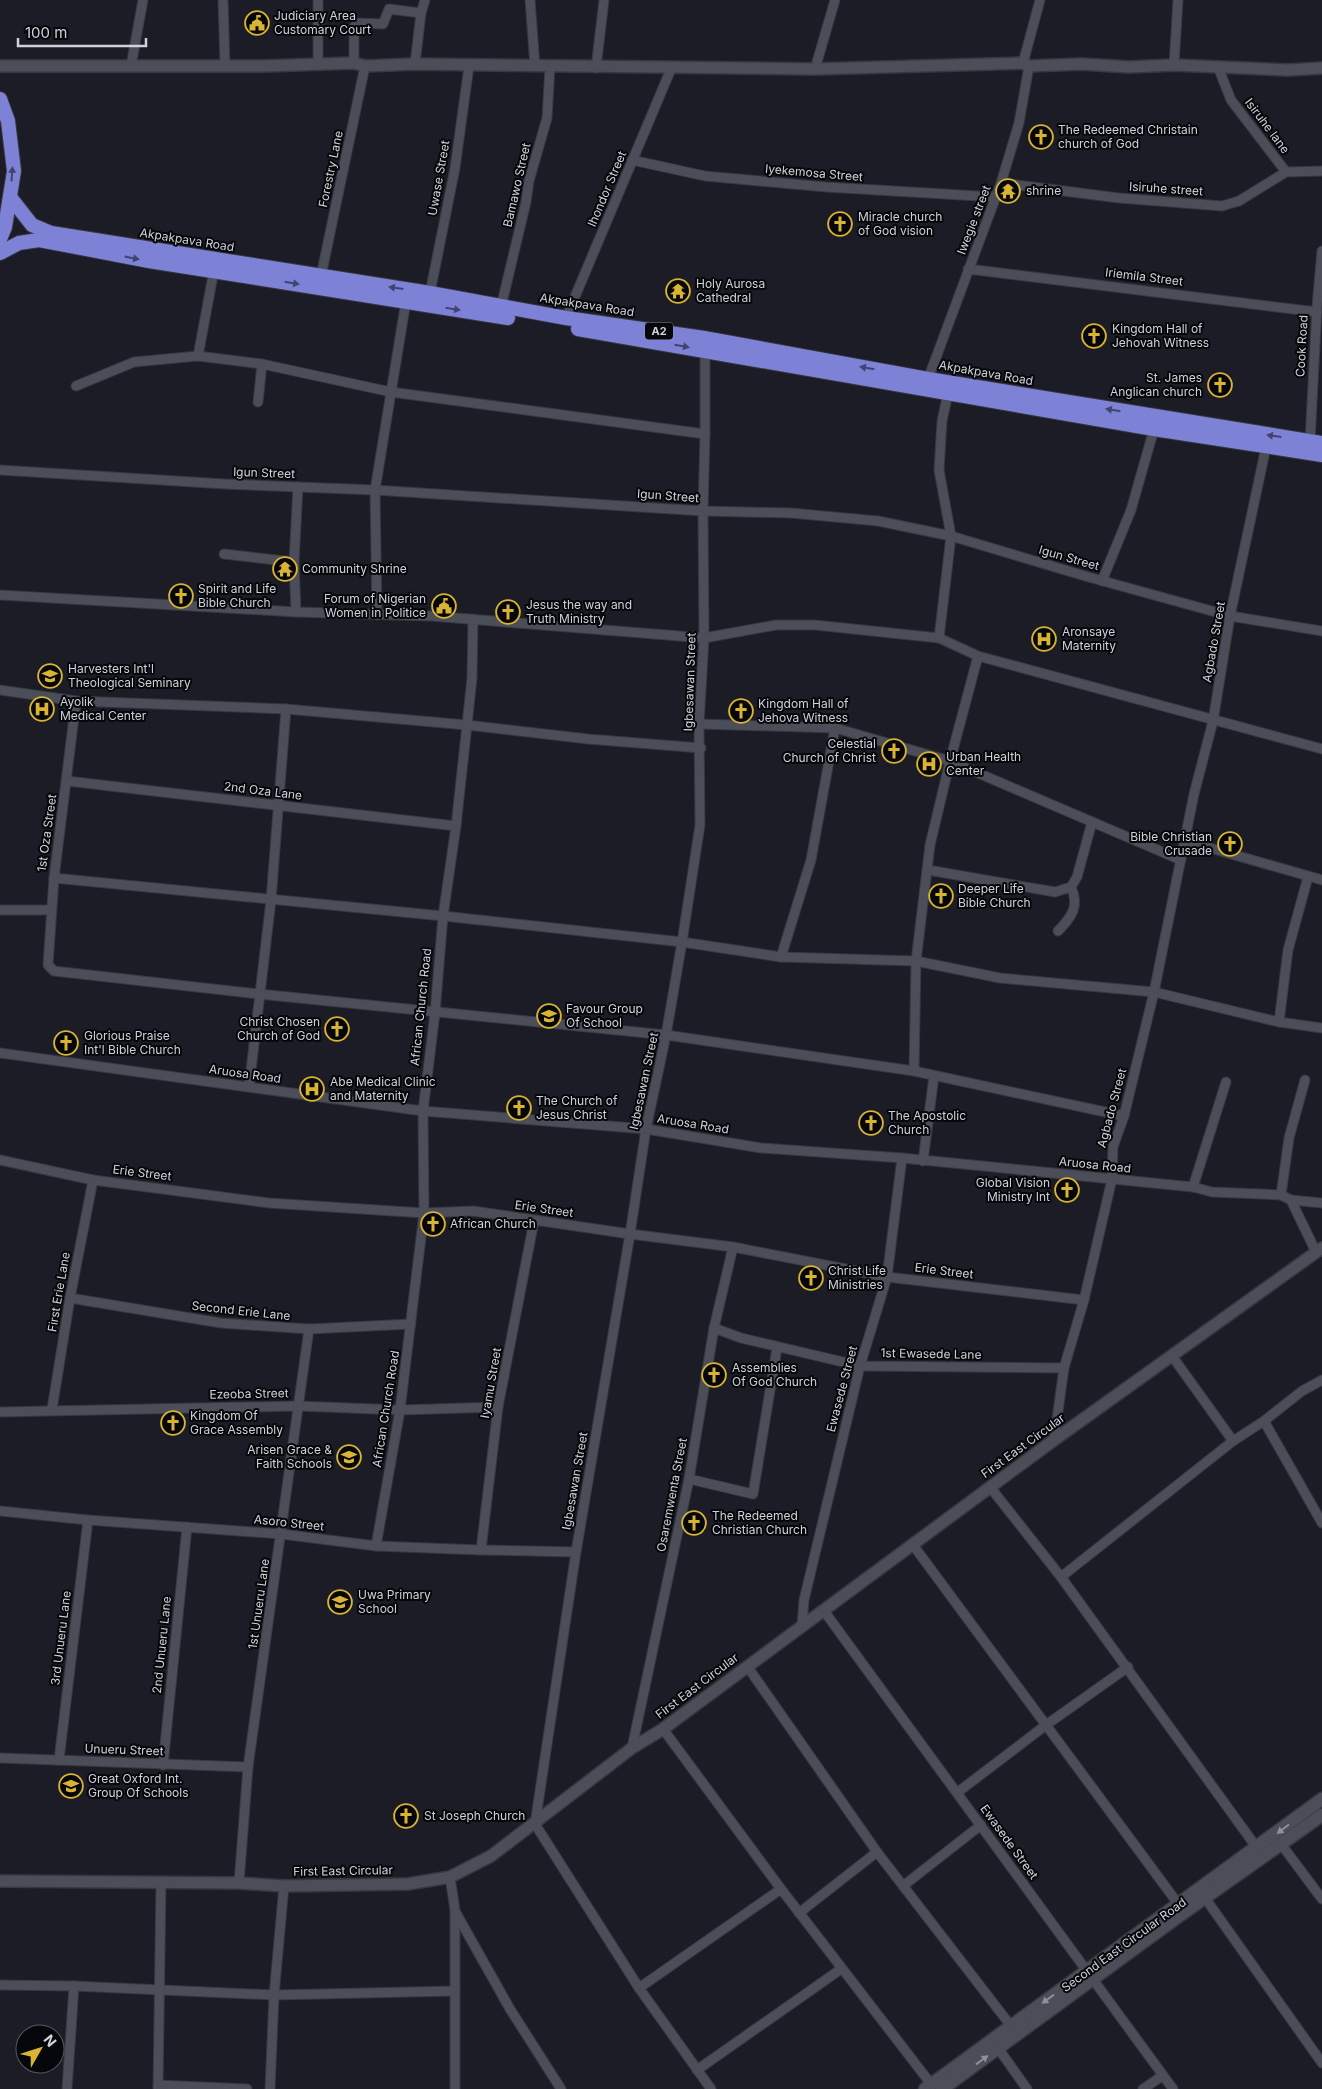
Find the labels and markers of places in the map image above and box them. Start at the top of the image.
place label: Judiciary Area Customary Court [274,8,371,37]
public building icon: Judiciary Area Customary Court [244,10,270,36]
place label: The Redeemed Christain church of God [1058,122,1198,151]
church icon: The Redeemed Christain church of God [1028,124,1054,150]
temple icon: shrine [995,178,1021,204]
place label: shrine [1026,183,1061,198]
place label: Miracle church of God vision [858,209,942,238]
church icon: Miracle church of God vision [827,211,853,237]
place label: Holy Aurosa Cathedral [696,276,765,305]
temple icon: Holy Aurosa Cathedral [665,278,691,304]
place label: Kingdom Hall of Jehovah Witness [1112,321,1209,350]
church icon: Kingdom Hall of Jehovah Witness [1081,323,1107,349]
place label: St. James Anglican church [1110,370,1202,399]
church icon: St. James Anglican church [1207,372,1233,398]
temple icon: Community Shrine [272,556,298,582]
place label: Community Shrine [302,561,407,576]
place label: Spirit and Life Bible Church [198,581,276,610]
church icon: Spirit and Life Bible Church [168,583,194,609]
place label: Forum of Nigerian Women in Politice [324,591,426,620]
public building icon: Forum of Nigerian Women in Politice [431,593,457,619]
place label: Jesus the way and Truth Ministry [526,597,632,626]
church icon: Jesus the way and Truth Ministry [495,599,521,625]
place label: Aronsaye Maternity [1062,624,1116,653]
hospital icon: Aronsaye Maternity [1031,626,1057,652]
place label: Harvesters Int'l Theological Seminary [68,661,191,690]
school or university icon: Harvesters Int'l Theological Seminary [37,663,63,689]
place label: Ayolik Medical Center [60,694,147,723]
hospital icon: Ayolik Medical Center [29,696,55,722]
place label: Kingdom Hall of Jehova Witness [758,696,849,725]
church icon: Kingdom Hall of Jehova Witness [728,698,754,724]
place label: Celestial Church of Christ [783,736,876,765]
church icon: Celestial Church of Christ [881,738,907,764]
place label: Urban Health Center [946,749,1021,778]
hospital icon: Urban Health Center [916,751,942,777]
place label: Bible Christian Crusade [1130,829,1212,858]
church icon: Bible Christian Crusade [1217,831,1243,857]
place label: Deeper Life Bible Church [958,881,1031,910]
church icon: Deeper Life Bible Church [928,883,954,909]
place label: Favour Group Of School [566,1001,643,1030]
school or university icon: Favour Group Of School [536,1003,562,1029]
place label: Christ Chosen Church of God [237,1014,320,1043]
church icon: Christ Chosen Church of God [324,1016,350,1042]
place label: Glorious Praise Int'l Bible Church [84,1028,181,1057]
church icon: Glorious Praise Int'l Bible Church [53,1030,79,1056]
place label: Abe Medical Clinic and Maternity [330,1074,436,1103]
hospital icon: Abe Medical Clinic and Maternity [299,1076,325,1102]
place label: The Church of Jesus Christ [536,1093,618,1122]
church icon: The Church of Jesus Christ [506,1095,532,1121]
place label: The Apostolic Church [888,1108,966,1137]
church icon: The Apostolic Church [858,1110,884,1136]
place label: Global Vision Ministry Int [976,1175,1050,1204]
church icon: Global Vision Ministry Int [1054,1177,1080,1203]
church icon: African Church [420,1211,446,1237]
place label: African Church [450,1216,536,1231]
place label: Christ Life Ministries [828,1263,886,1292]
church icon: Christ Life Ministries [798,1265,824,1291]
place label: Assemblies Of God Church [732,1360,817,1389]
church icon: Assemblies Of God Church [701,1362,727,1388]
place label: Kingdom Of Grace Assembly [190,1408,283,1437]
church icon: Kingdom Of Grace Assembly [160,1410,186,1436]
place label: Arisen Grace & Faith Schools [247,1442,332,1471]
school or university icon: Arisen Grace & Faith Schools [336,1444,362,1470]
place label: The Redeemed Christian Church [712,1508,807,1537]
church icon: The Redeemed Christian Church [681,1510,707,1536]
place label: Uwa Primary School [358,1587,431,1616]
school or university icon: Uwa Primary School [327,1589,353,1615]
place label: Great Oxford Int. Group Of Schools [88,1771,189,1800]
school or university icon: Great Oxford Int. Group Of Schools [58,1773,84,1799]
church icon: St Joseph Church [393,1803,419,1829]
place label: St Joseph Church [424,1808,525,1823]

